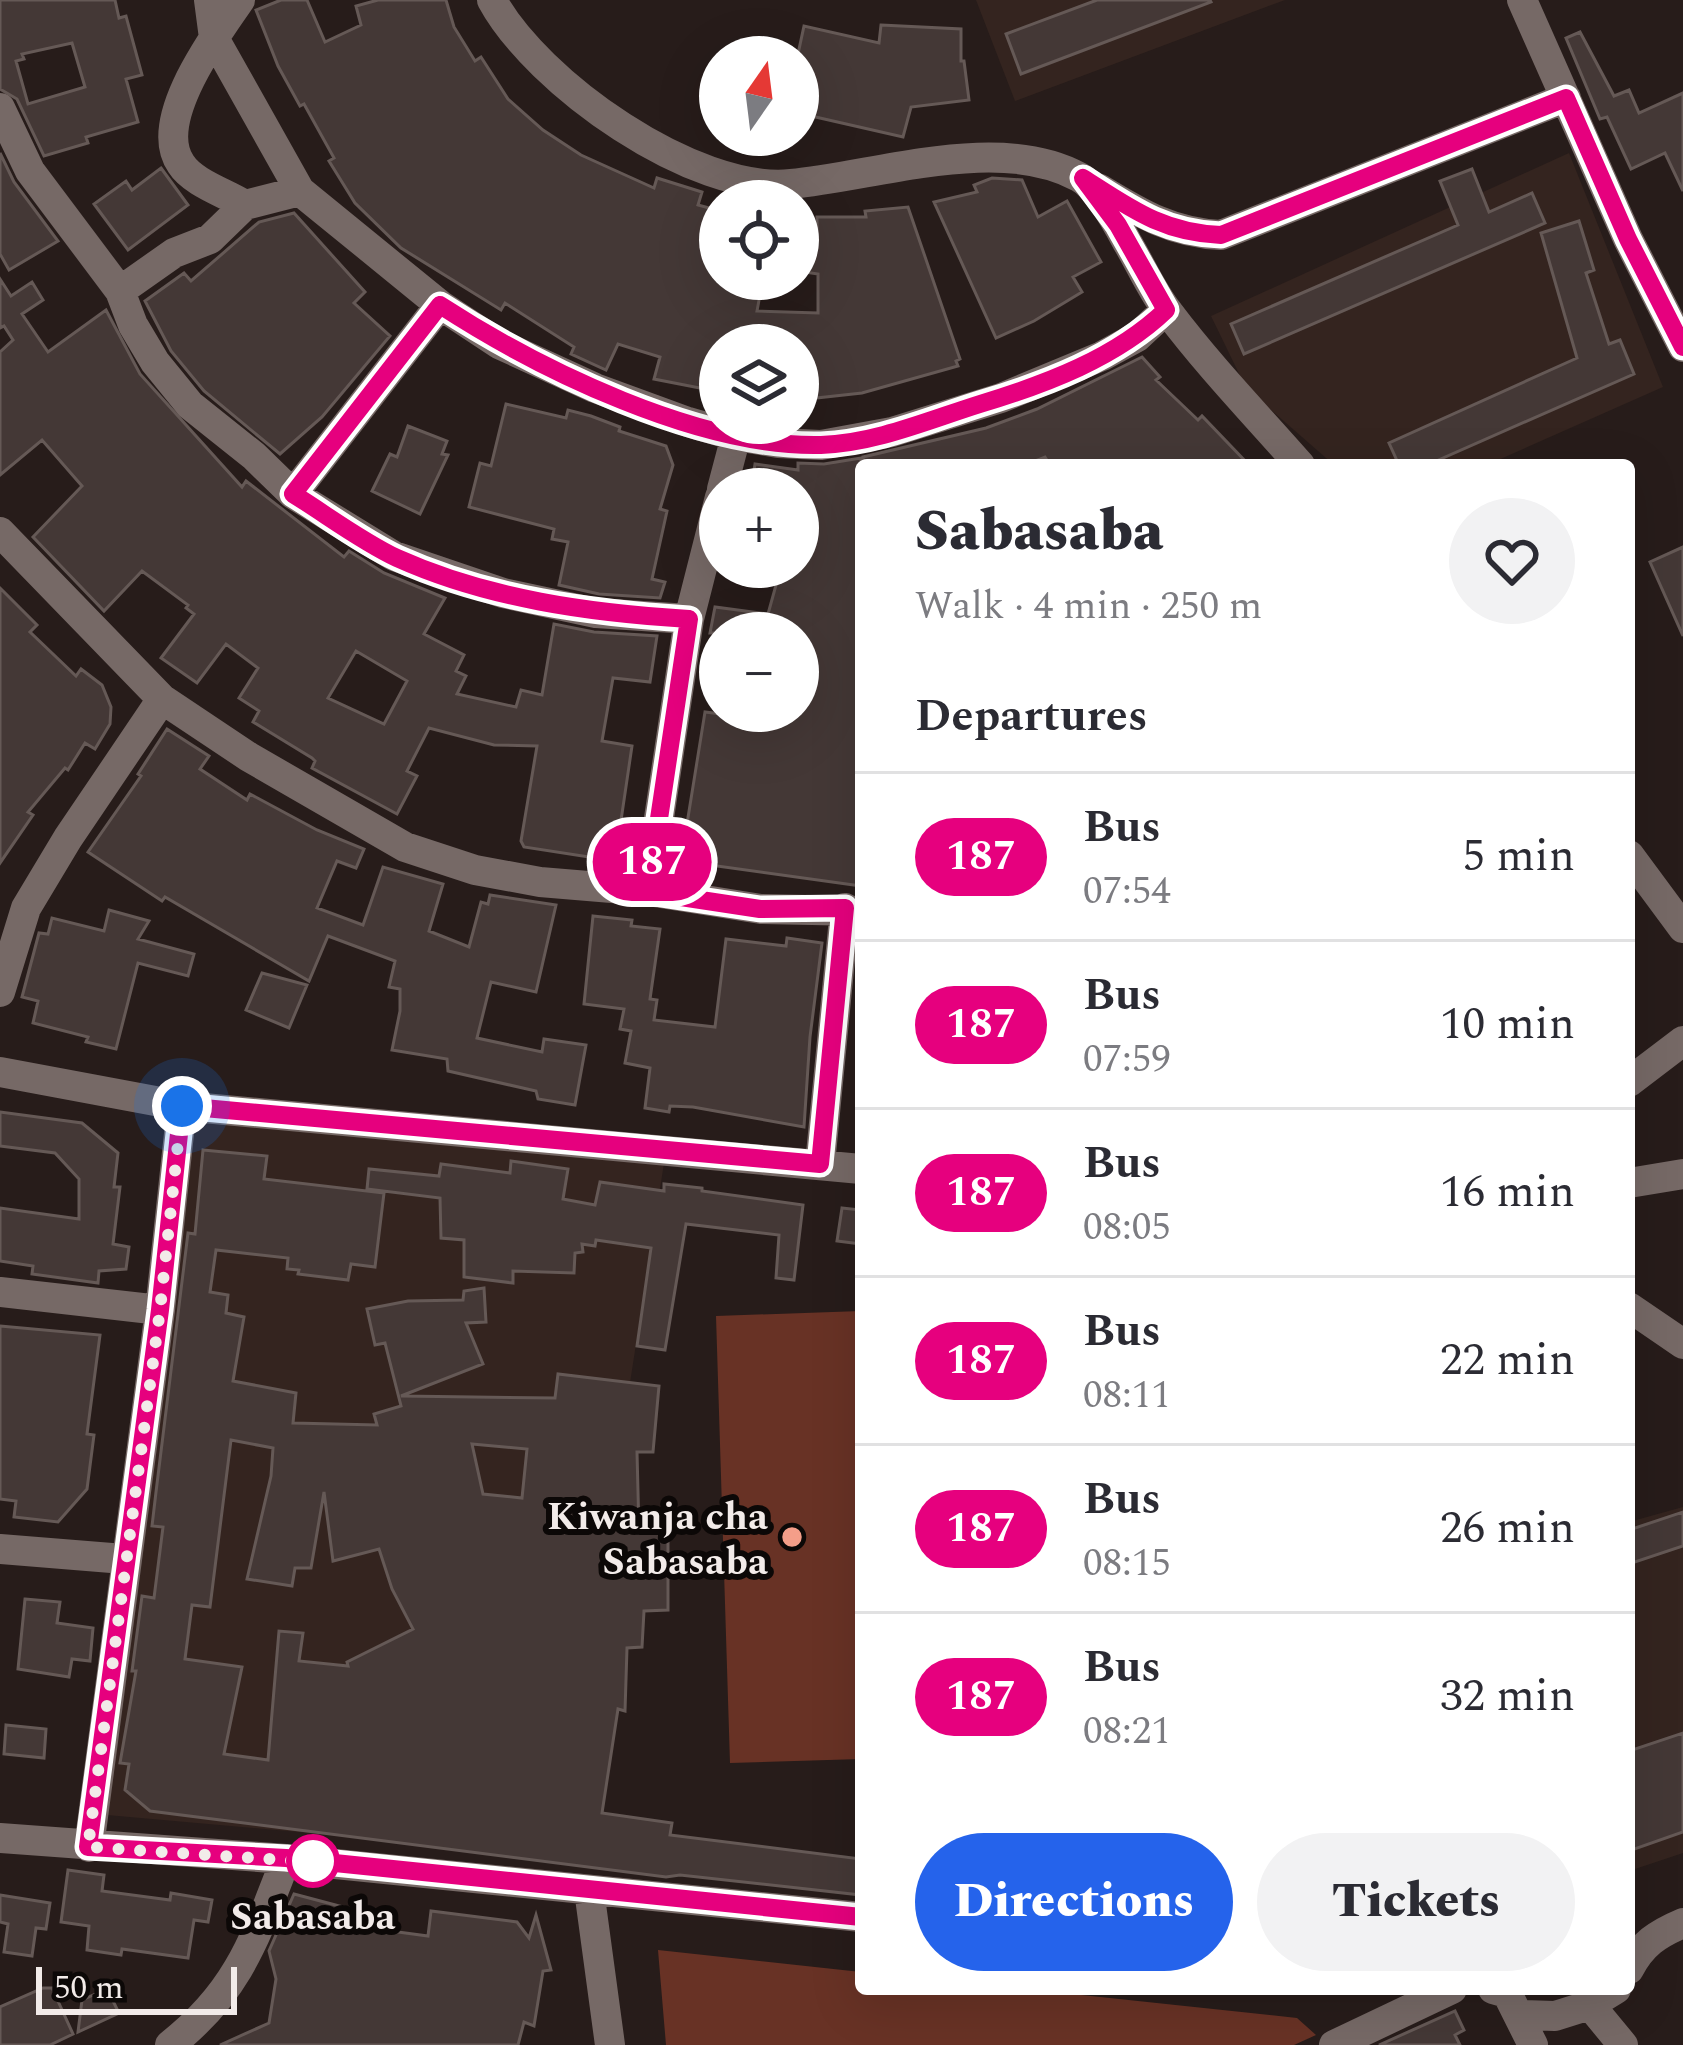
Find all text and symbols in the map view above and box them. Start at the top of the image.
north arrow [699,36,819,156]
map controls [699,36,819,732]
button: locate [699,180,819,300]
button: layers [699,324,819,444]
button: + [699,468,819,588]
text: Sabasaba [915,489,1163,575]
button: heart [1449,498,1575,624]
text: Walk · 4 min · 250 m [915,577,1262,636]
button: − [699,612,819,732]
text: Departures [915,682,1148,751]
text: Bus [1083,793,1161,862]
text: 5 min [1462,822,1575,891]
line badge: 187 [583,823,721,901]
text: 187 [946,825,1016,888]
text: 187 [617,830,687,893]
text: 07:54 [1083,862,1171,921]
text: Bus [1083,961,1161,1030]
text: 10 min [1440,990,1575,1059]
text: 187 [946,993,1016,1056]
text: 07:59 [1083,1030,1171,1089]
your location [152,1076,212,1136]
text: Bus [1083,1129,1161,1198]
text: 16 min [1440,1158,1575,1227]
text: 187 [946,1161,1016,1224]
text: 08:05 [1083,1198,1171,1257]
text: Bus [1083,1297,1161,1366]
text: 22 min [1440,1326,1575,1395]
text: 187 [946,1329,1016,1392]
text: 08:11 [1083,1366,1171,1425]
text: Bus [1083,1465,1161,1534]
place label: Kiwanja cha Sabasaba [547,1488,768,1592]
text: 26 min [1440,1494,1575,1563]
text: 187 [946,1497,1016,1560]
marker: Kiwanja cha Sabasaba [779,1524,805,1550]
text: 08:15 [1083,1534,1171,1593]
text: Bus [1083,1633,1161,1702]
text: 32 min [1440,1662,1575,1731]
text: 187 [946,1665,1016,1728]
text: 08:21 [1083,1702,1171,1761]
button: Directions [915,1833,1233,1971]
button: Tickets [1257,1833,1575,1971]
marker: Sabasaba [288,1836,338,1886]
place label: Sabasaba [230,1888,396,1947]
scale bar [36,1961,237,2014]
text: 50 m [54,1963,124,2013]

